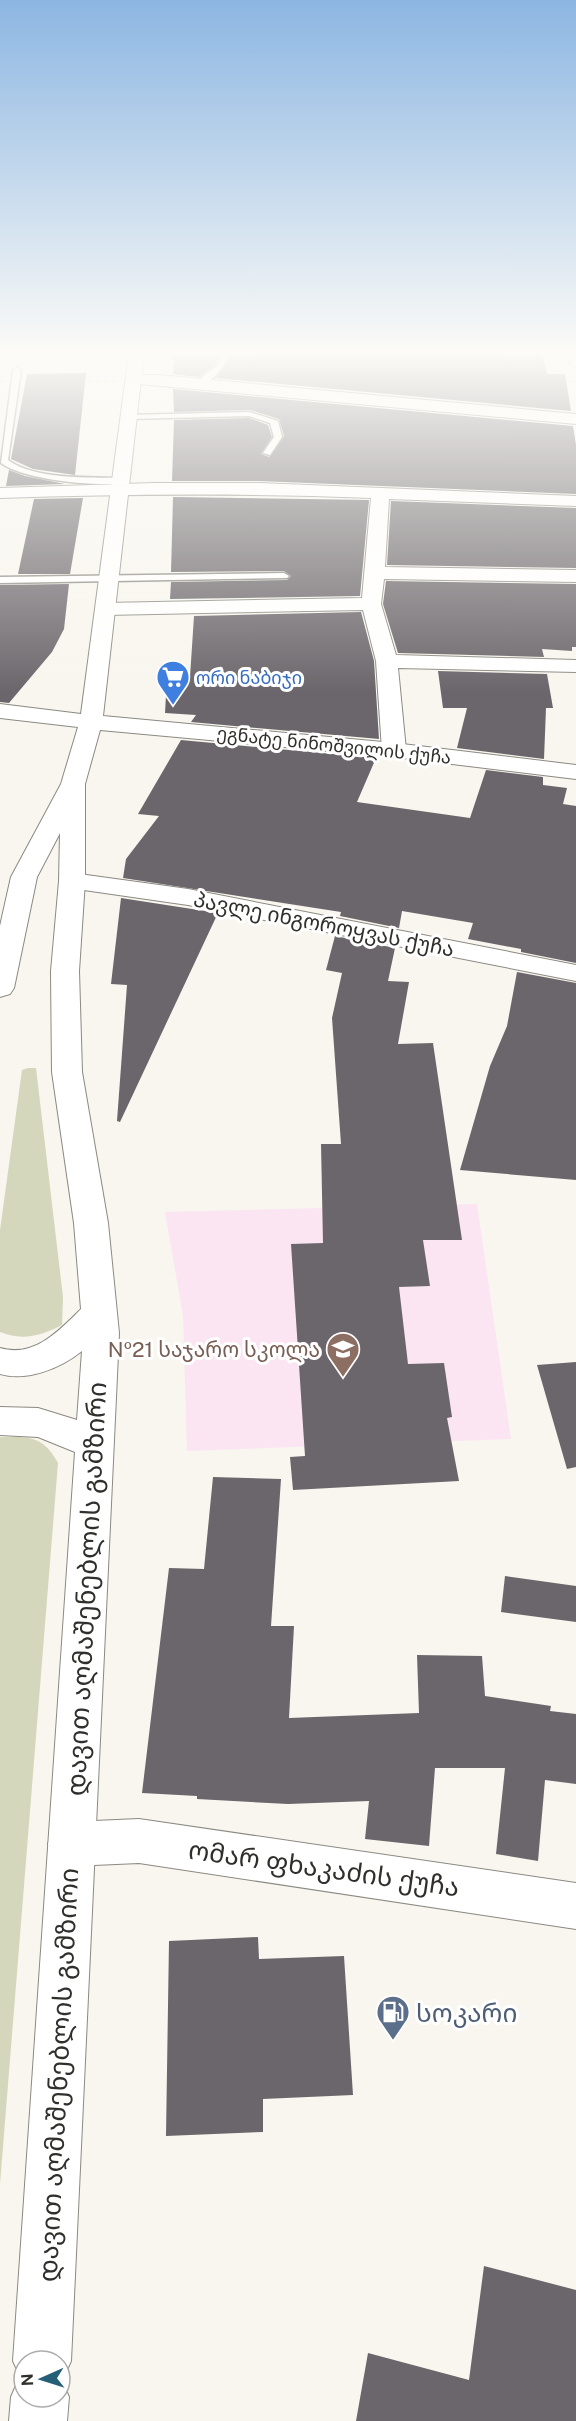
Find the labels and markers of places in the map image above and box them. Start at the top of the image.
supermarket icon: ორი ნაბიჯი [155,659,191,706]
place label: ორი ნაბიჯი [196,667,302,689]
school or university icon: №21 საჯარო სკოლა [325,1331,361,1378]
place label: №21 საჯარო სკოლა [108,1337,320,1363]
fuel station icon: სოკარი [375,1994,411,2041]
place label: სოკარი [416,1997,517,2028]

